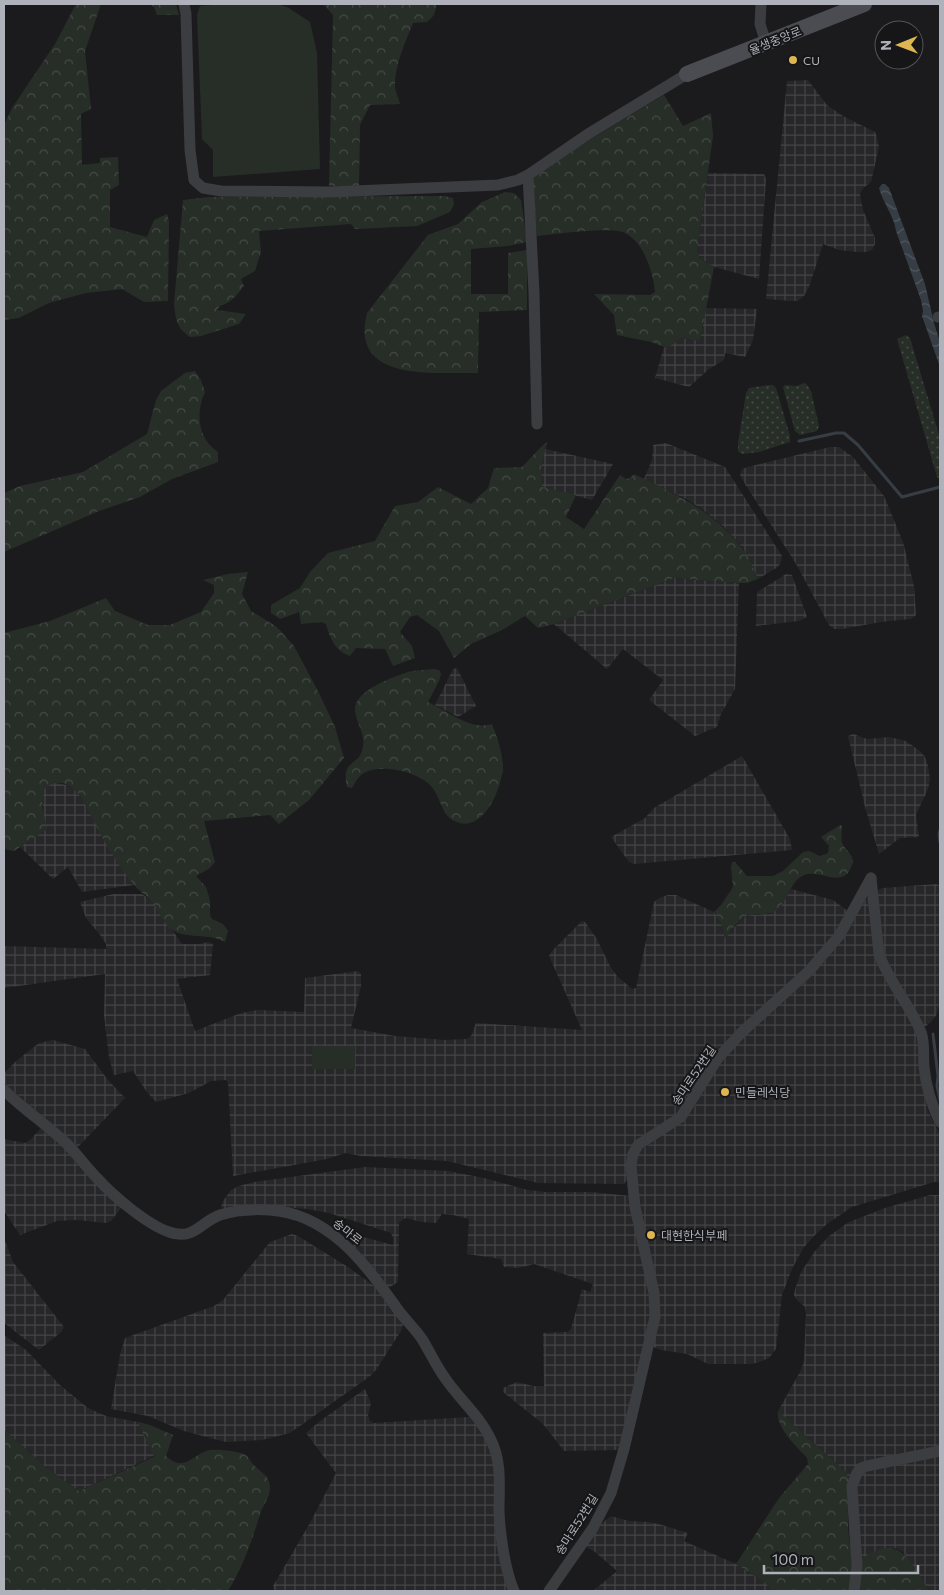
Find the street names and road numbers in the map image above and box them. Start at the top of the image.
street label: 율생중앙로 [747,23,803,57]
street label: 송마로52번길 [668,1043,718,1107]
street label: 송마로 [331,1215,365,1247]
street label: 송마로52번길 [552,1491,600,1557]

